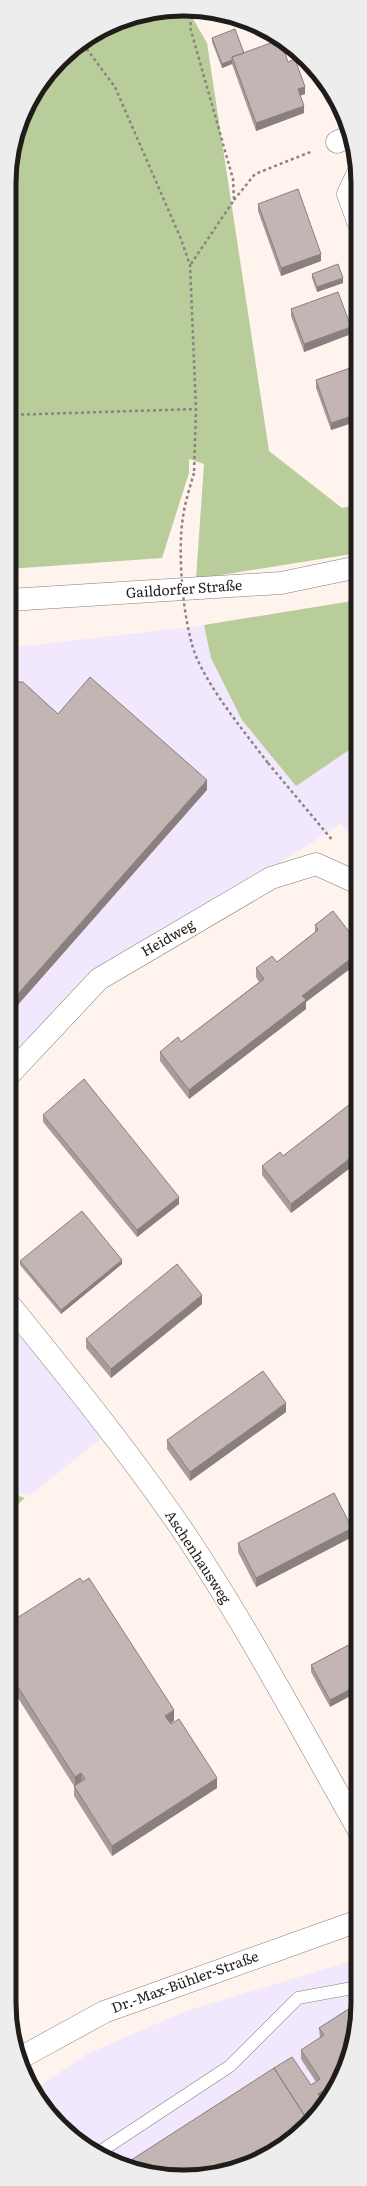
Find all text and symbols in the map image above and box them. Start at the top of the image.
street label: Gaildorfer Straße [125,574,243,602]
street label: Heidweg [137,914,198,960]
street label: Aschenhausweg [161,1506,237,1607]
street label: Dr.-Max-Bühler-Straße [108,1945,261,2017]

